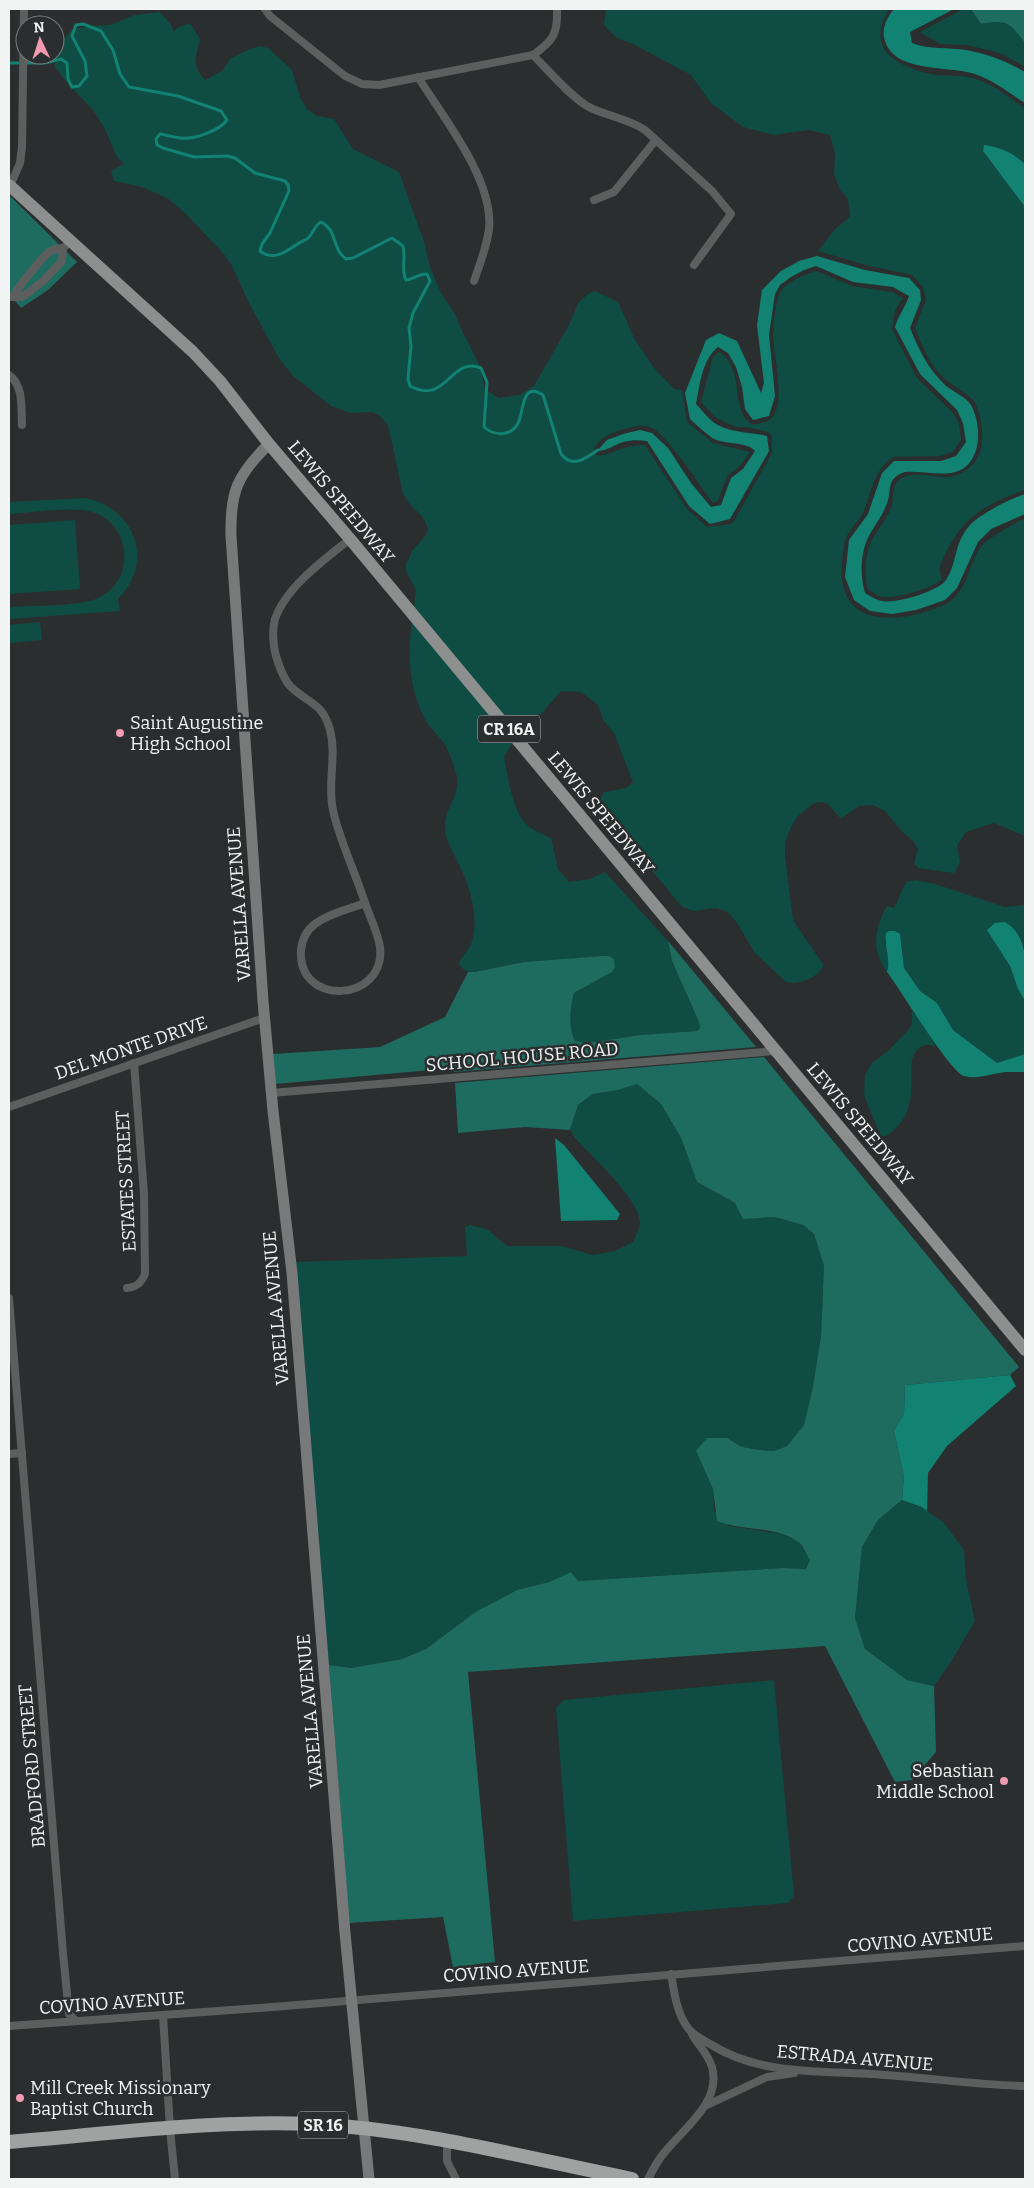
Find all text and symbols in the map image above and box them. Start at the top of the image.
north arrow [15,15,65,65]
text: N [33,19,45,36]
street label: LEWIS SPEEDWAY [283,436,399,568]
place label: Saint Augustine High School [130,712,263,755]
road number: CR 16A [478,716,540,742]
marker: Saint Augustine High School [114,727,126,739]
street label: LEWIS SPEEDWAY [543,747,659,879]
street label: VARELLA AVENUE [223,826,255,982]
street label: DEL MONTE DRIVE [52,1012,210,1084]
street label: SCHOOL HOUSE ROAD [425,1038,619,1076]
street label: LEWIS SPEEDWAY [802,1058,918,1190]
street label: ESTATES STREET [111,1109,141,1252]
street label: VARELLA AVENUE [258,1230,294,1386]
street label: VARELLA AVENUE [292,1633,328,1789]
street label: BRADFORD STREET [14,1683,50,1848]
place label: Sebastian Middle School [876,1760,995,1803]
marker: Sebastian Middle School [998,1775,1010,1787]
street label: COVINO AVENUE [846,1923,994,1957]
street label: COVINO AVENUE [442,1955,590,1987]
street label: COVINO AVENUE [38,1987,186,2019]
street label: ESTRADA AVENUE [776,2040,934,2076]
place label: Mill Creek Missionary Baptist Church [30,2077,211,2120]
marker: Mill Creek Missionary Baptist Church [14,2092,26,2104]
road number: SR 16 [298,2112,348,2138]

